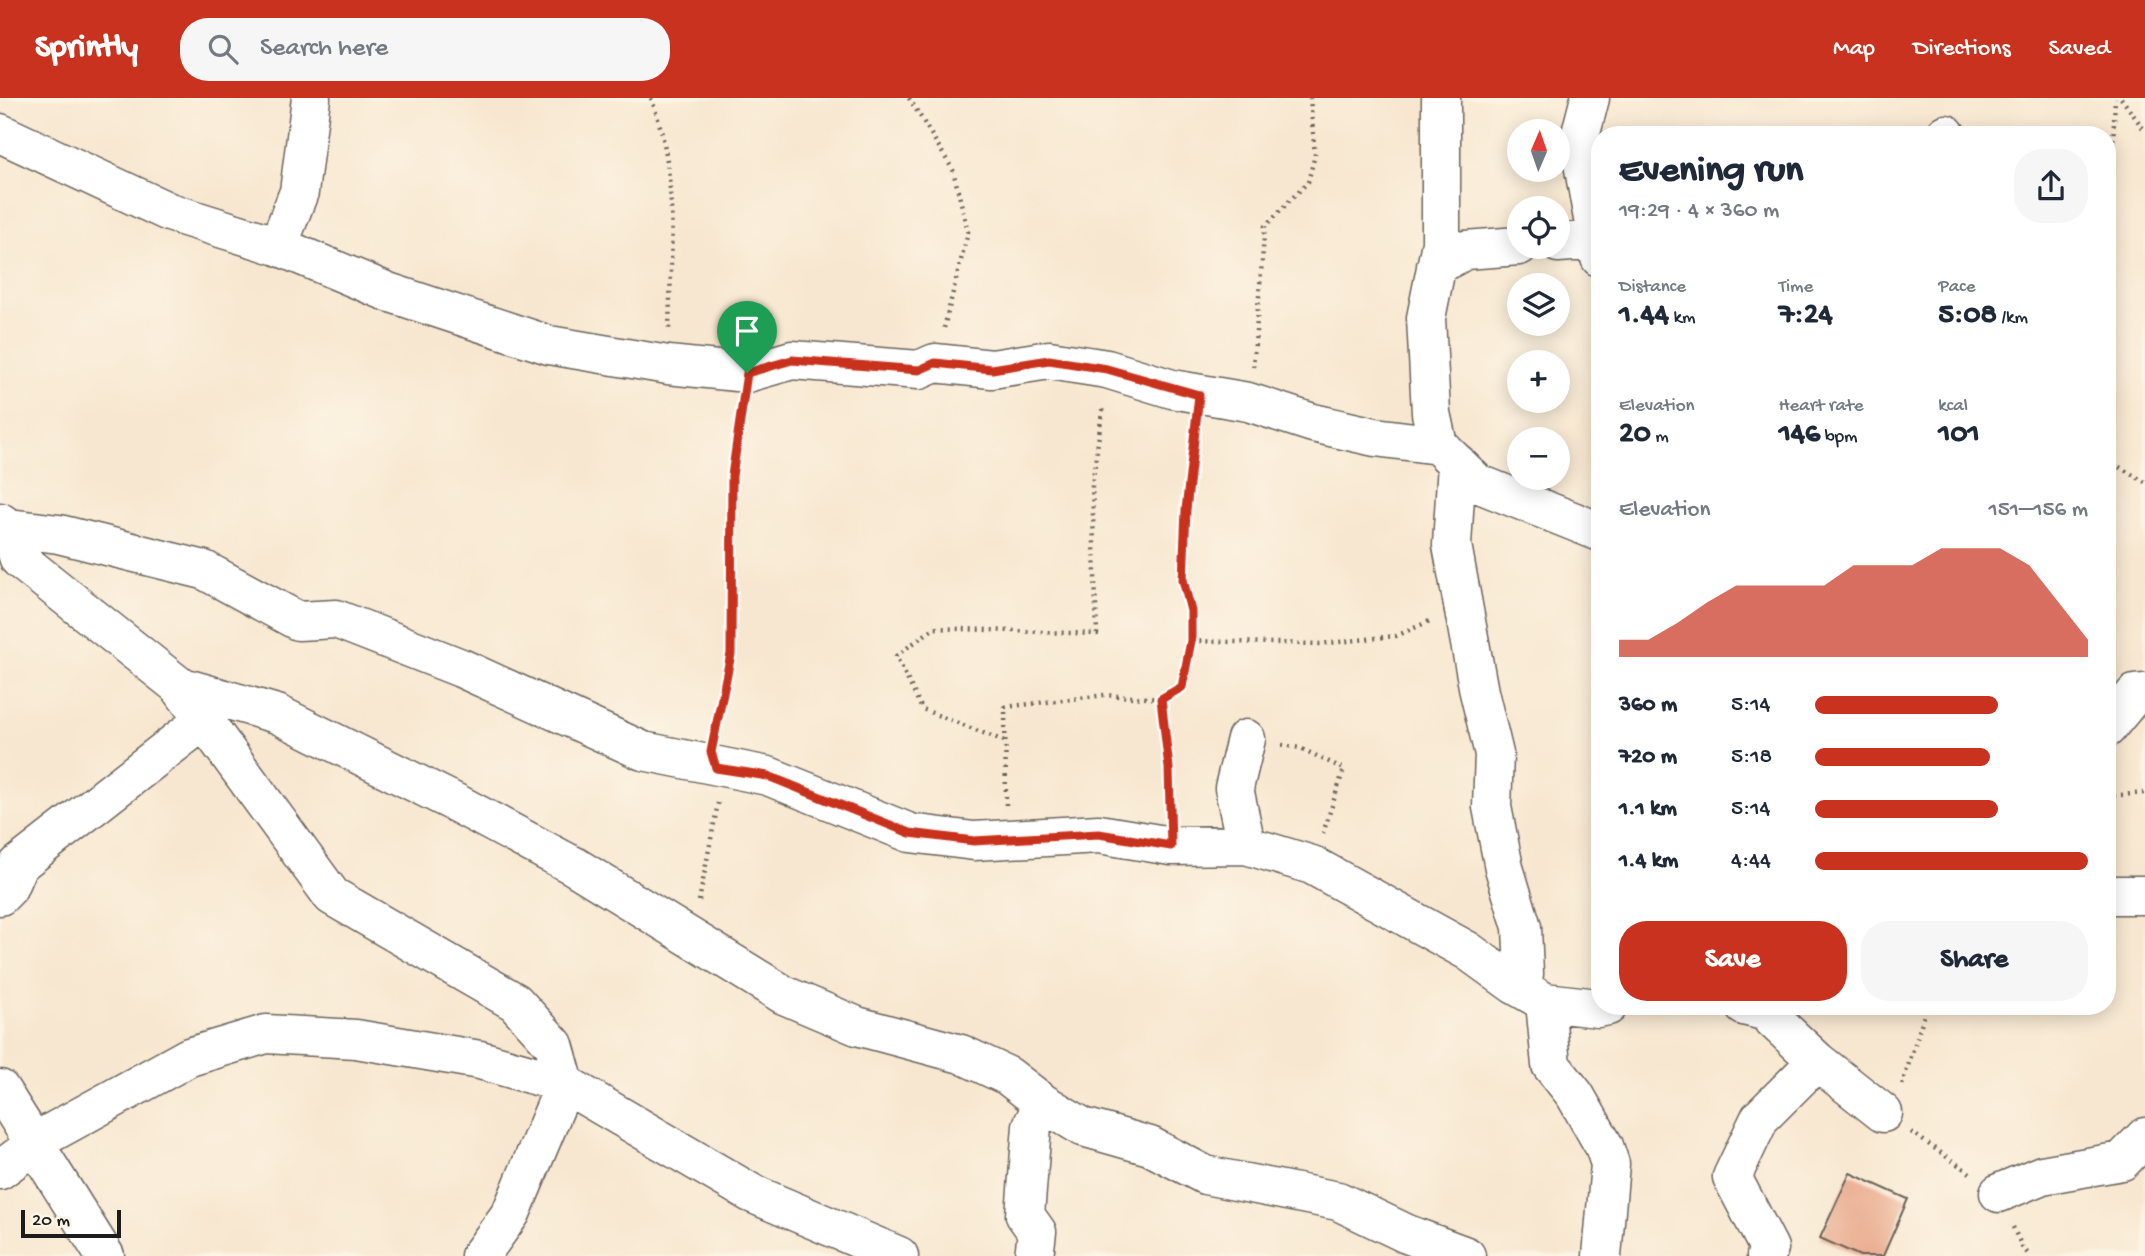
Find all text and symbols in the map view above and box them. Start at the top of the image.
search box [180,18,670,81]
text: Sprintly [35,30,138,68]
icon: search [204,30,242,68]
text: Search here [260,34,388,65]
text: Map [1833,35,1875,64]
text: Directions [1913,35,2011,64]
text: Saved [2049,35,2110,64]
north arrow [1507,119,1570,182]
map controls [1507,119,1570,490]
button: share [2014,149,2088,223]
text: Evening run [1619,150,1803,194]
button: locate [1507,196,1570,259]
text: 19:29 · 4 × 360 m [1619,198,1779,225]
button: layers [1507,273,1570,336]
text: Distance [1619,276,1686,299]
text: Time [1779,276,1813,299]
text: Pace [1938,276,1976,299]
text: 1.44 [1619,299,1669,334]
text: 7:24 [1779,299,1833,334]
text: 5:08 [1938,299,1997,334]
pin [717,301,777,373]
text: km [1669,307,1695,330]
text: /km [1997,307,2028,330]
icon: arrive [728,312,766,350]
button: + [1507,350,1570,413]
text: Elevation [1619,395,1695,418]
text: Heart rate [1779,395,1864,418]
text: kcal [1938,395,1968,418]
text: 20 [1619,418,1651,453]
text: 146 [1779,418,1820,453]
text: 101 [1938,418,1980,453]
text: m [1651,426,1669,449]
text: bpm [1820,426,1858,449]
button: − [1507,427,1570,490]
text: Elevation [1619,497,1710,524]
text: 151–156 m [1988,497,2088,524]
text: 360 m [1619,692,1677,719]
text: 5:14 [1731,692,1771,719]
text: 720 m [1619,744,1677,771]
text: 5:18 [1731,744,1772,771]
text: 1.1 km [1619,796,1677,823]
text: 5:14 [1731,796,1771,823]
text: 1.4 km [1619,848,1678,875]
text: 4:44 [1731,848,1771,875]
button: Save [1619,921,1847,1001]
button: Share [1861,921,2088,1001]
scale bar [21,1207,121,1239]
text: 20 m [32,1210,70,1233]

